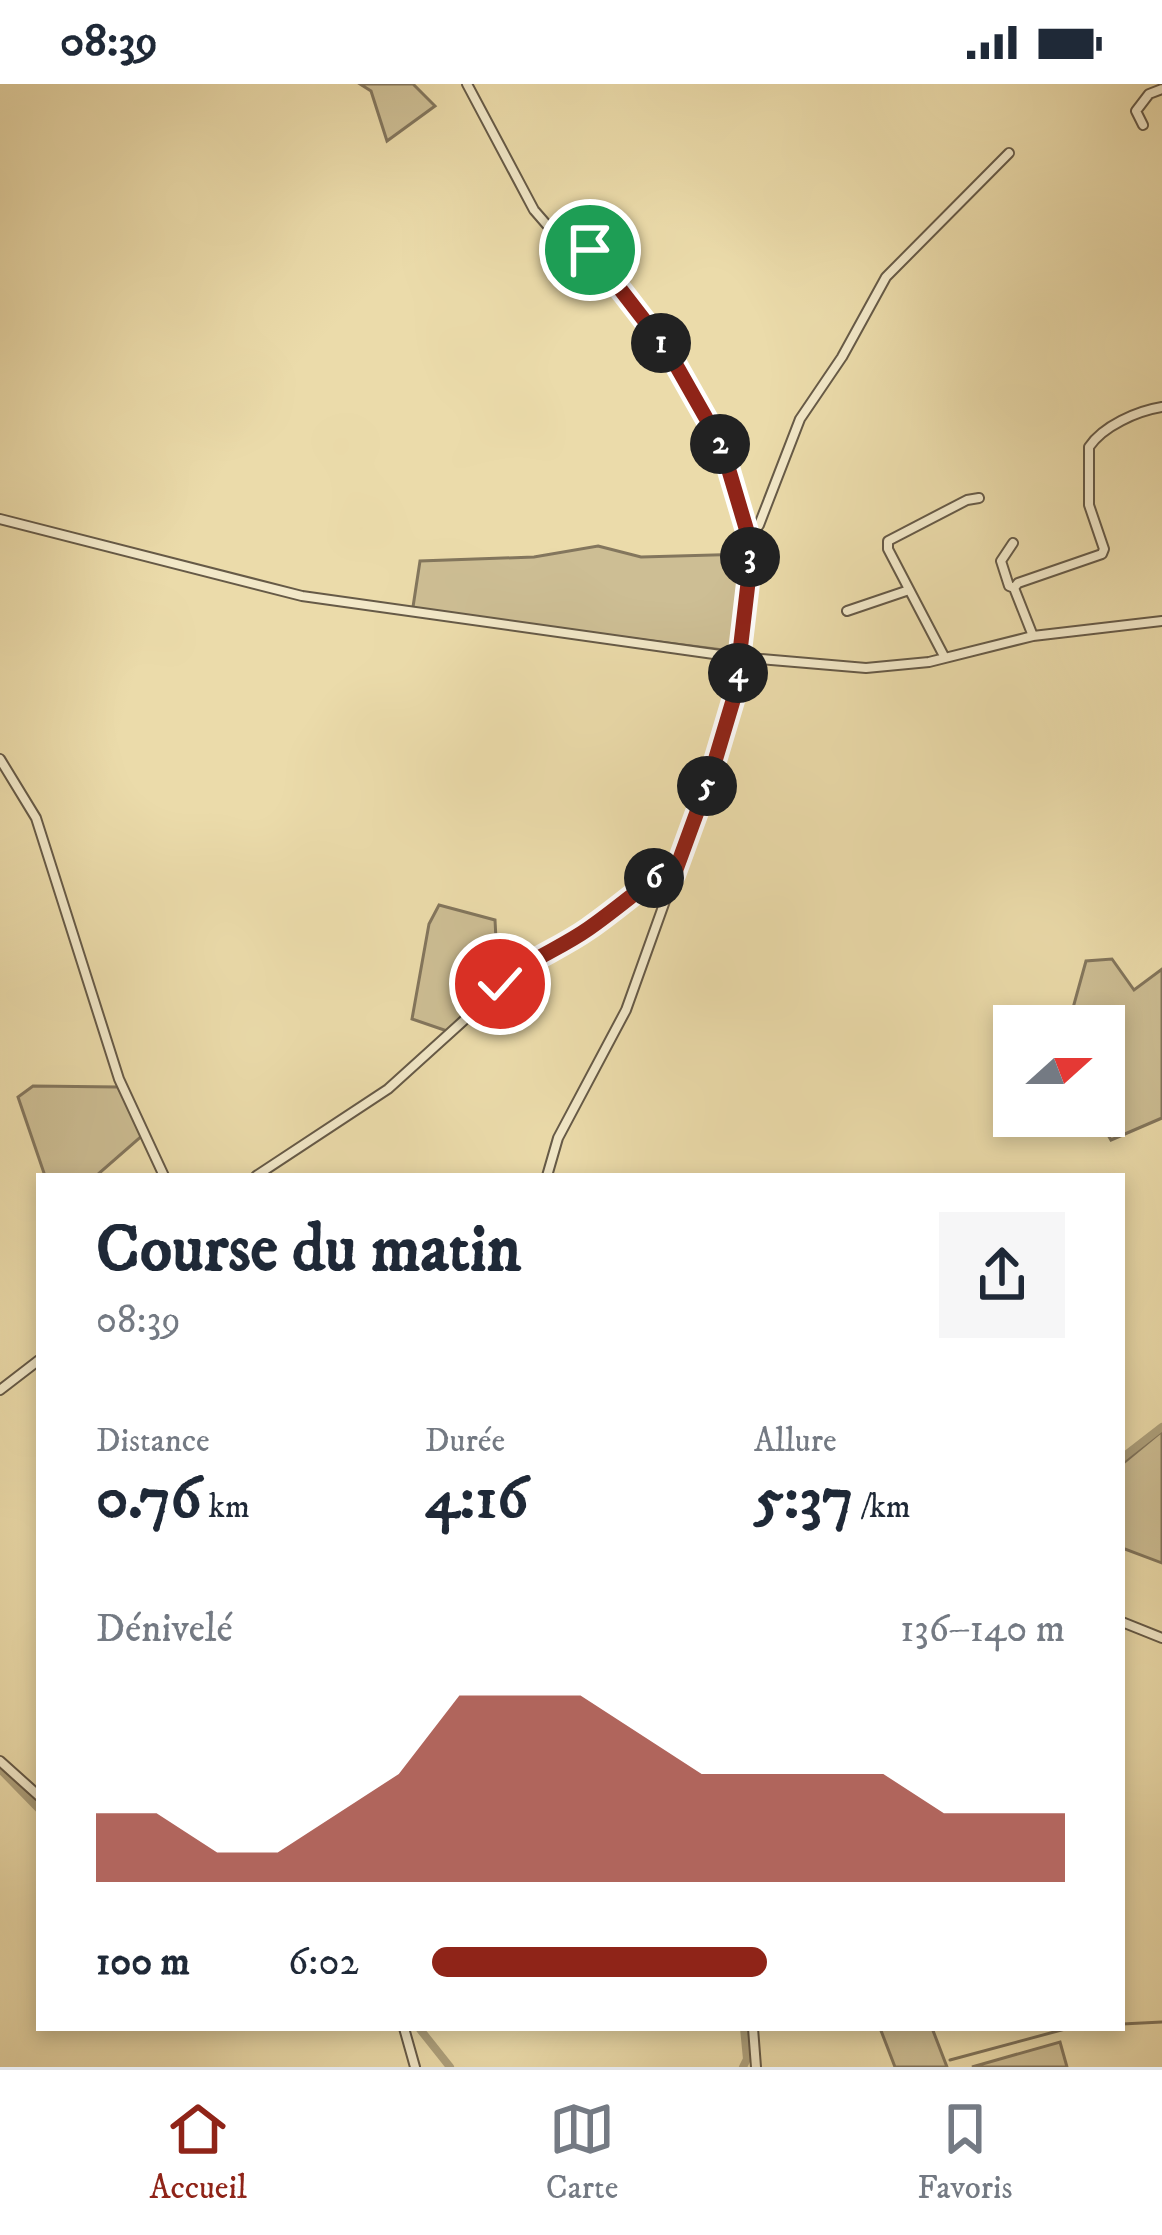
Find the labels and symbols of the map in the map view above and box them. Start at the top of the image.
pin [539,199,641,301]
pin: 1 [631,313,691,373]
pin: 2 [690,414,750,474]
pin: 3 [720,527,780,587]
pin: 4 [708,643,768,703]
pin: 5 [677,756,737,816]
pin: 6 [624,848,684,908]
pin [449,933,551,1035]
north arrow [993,1005,1125,1137]

